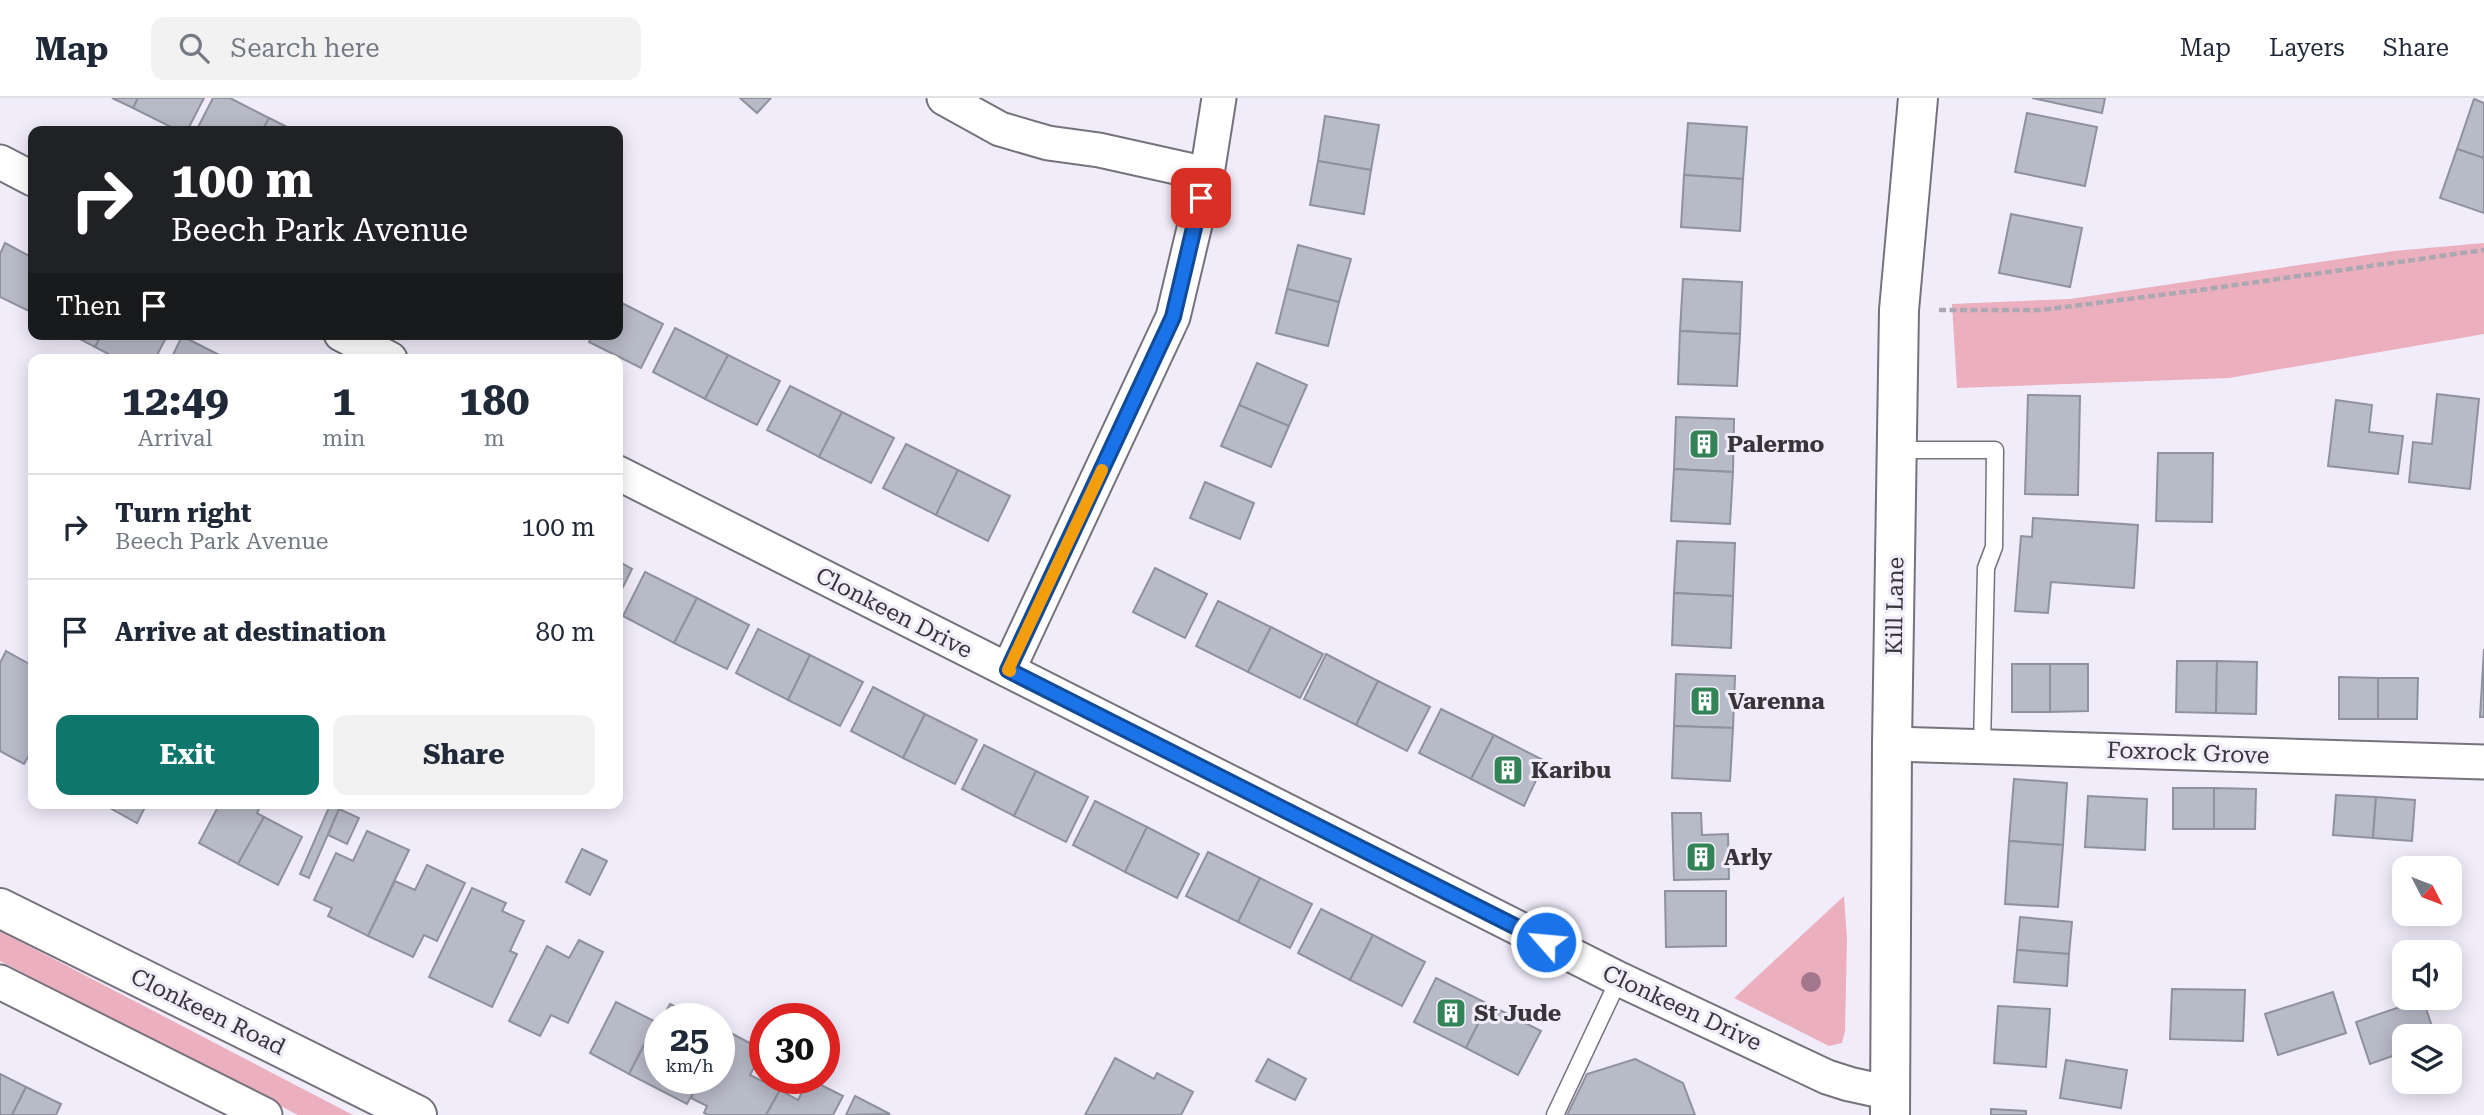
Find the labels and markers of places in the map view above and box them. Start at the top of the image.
pin [1171,168,1231,228]
building icon: Palermo [1687,427,1721,461]
place label: Palermo [1727,431,1825,458]
building icon: Varenna [1688,684,1722,718]
place label: Varenna [1728,688,1825,715]
building icon: Karibu [1491,753,1525,787]
place label: Karibu [1531,757,1611,784]
building icon: Arly [1684,840,1718,874]
place label: Arly [1724,844,1773,871]
building icon: St Jude [1434,996,1468,1030]
place label: St Jude [1474,1000,1561,1027]

